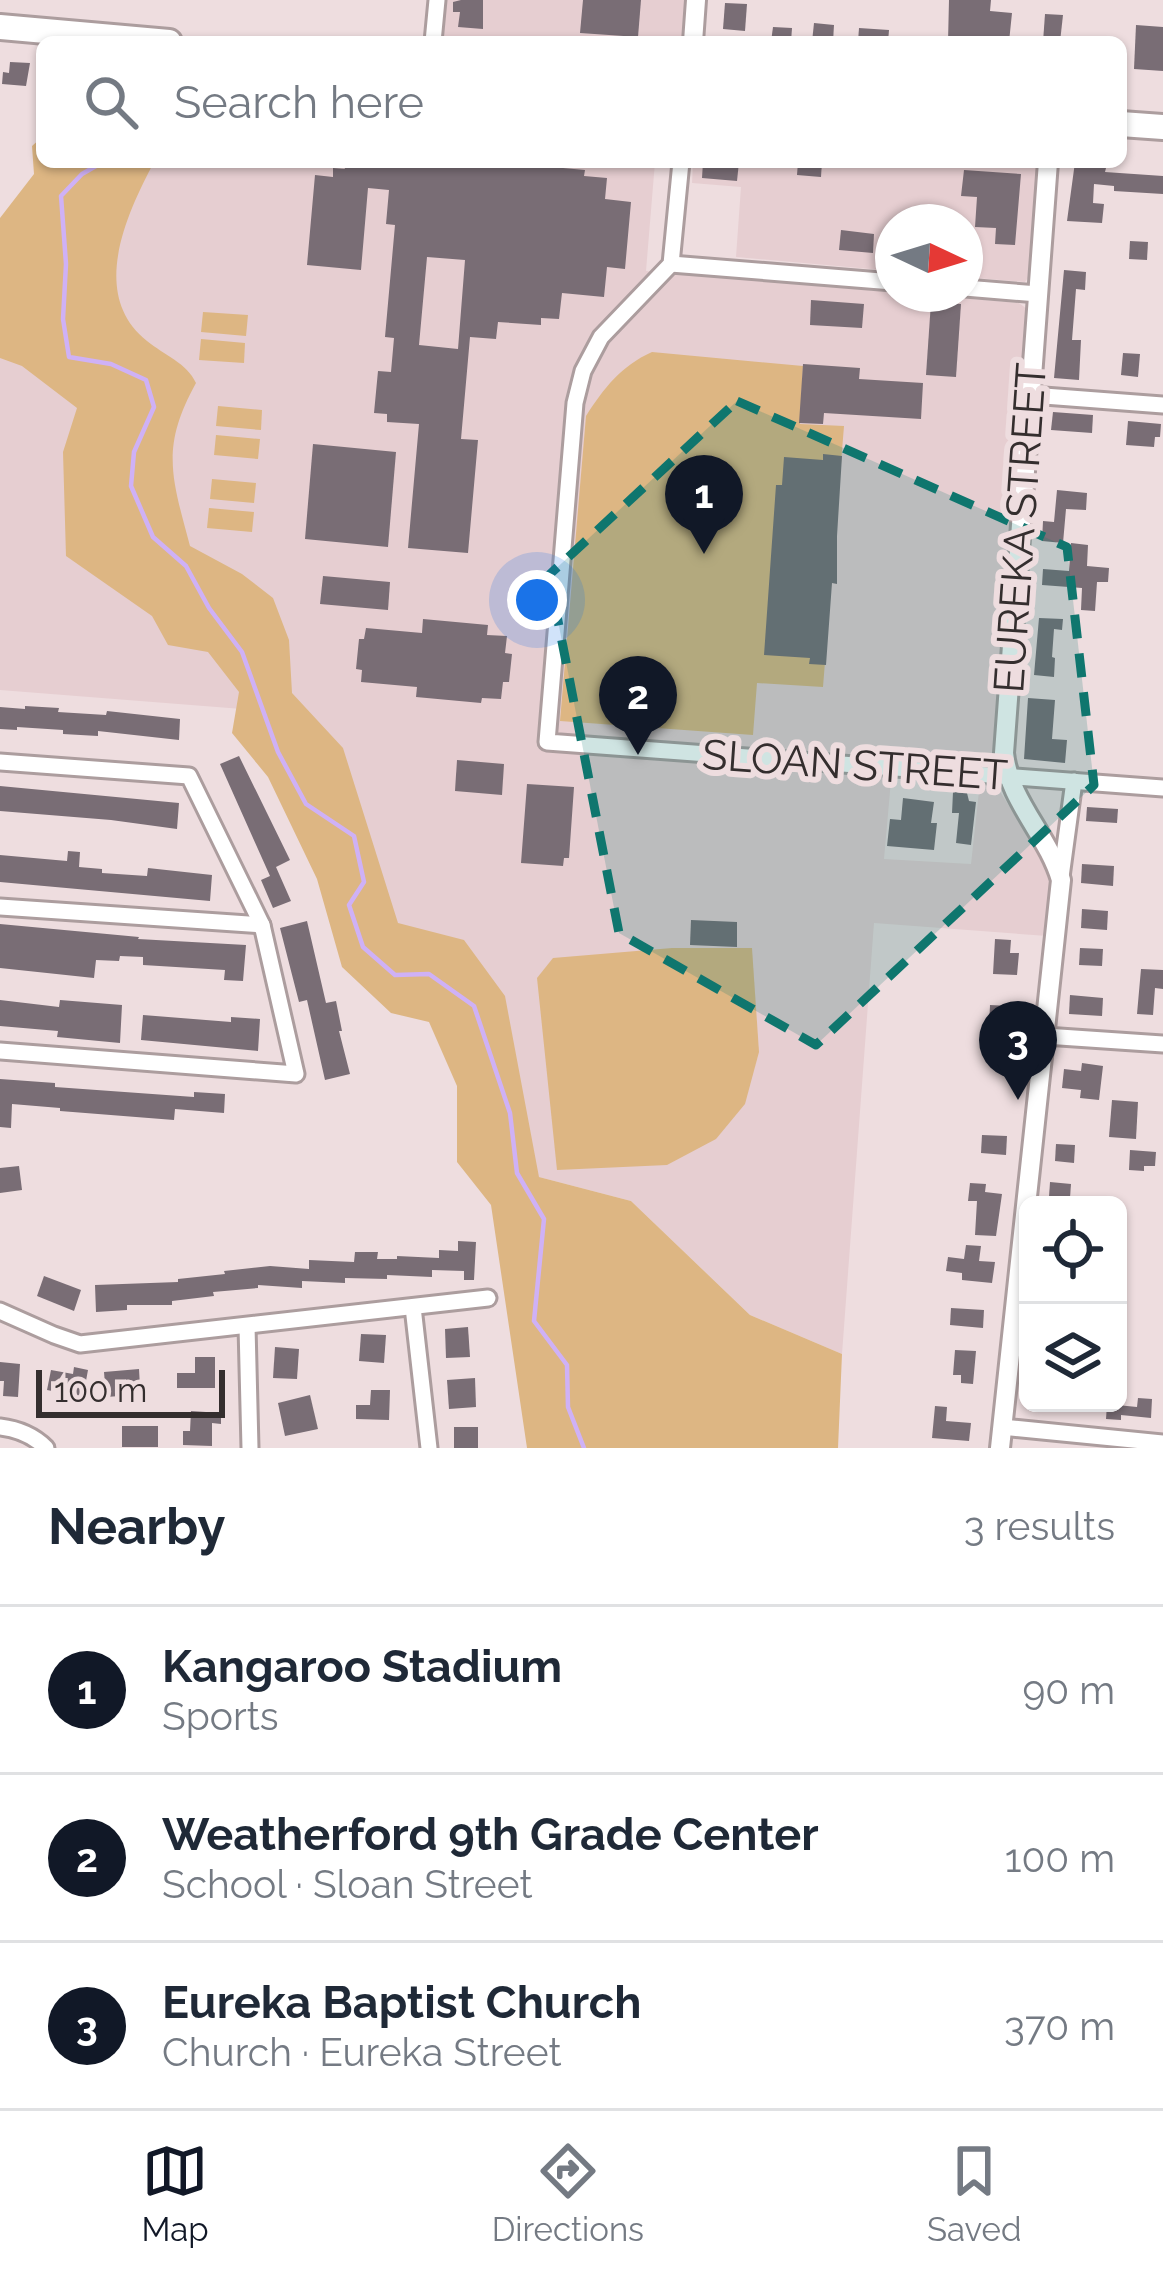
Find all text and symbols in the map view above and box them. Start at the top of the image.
search box [36,36,1127,168]
icon: search [78,69,144,135]
text: Search here [174,76,424,129]
north arrow [875,204,983,312]
street label: EUREKA STREET [984,362,1056,694]
pin: 1 [665,455,743,554]
your location [507,570,567,630]
pin: 2 [599,656,677,755]
street label: SLOAN STREET [701,730,1009,800]
pin: 3 [979,1001,1057,1100]
map controls [1019,1196,1127,1412]
button: locate [1019,1196,1127,1304]
button: layers [1019,1304,1127,1412]
scale bar [36,1364,225,1417]
text: 100 m [54,1371,147,1410]
text: Nearby [48,1496,225,1556]
text: 3 results [964,1503,1115,1549]
text: Kangaroo Stadium [162,1640,562,1693]
text: 1 [77,1667,97,1713]
text: 90 m [1022,1667,1115,1713]
text: Sports [162,1693,279,1739]
text: Weatherford 9th Grade Center [162,1808,819,1861]
text: 2 [76,1835,98,1881]
text: 100 m [1005,1835,1115,1881]
text: School · Sloan Street [162,1861,532,1907]
text: Eureka Baptist Church [162,1976,641,2029]
text: 3 [76,2003,98,2049]
text: 370 m [1004,2003,1115,2049]
text: Church · Eureka Street [162,2029,561,2075]
tab: Map [142,2138,209,2249]
tab: Directions [492,2138,644,2249]
tab: Saved [927,2138,1021,2249]

